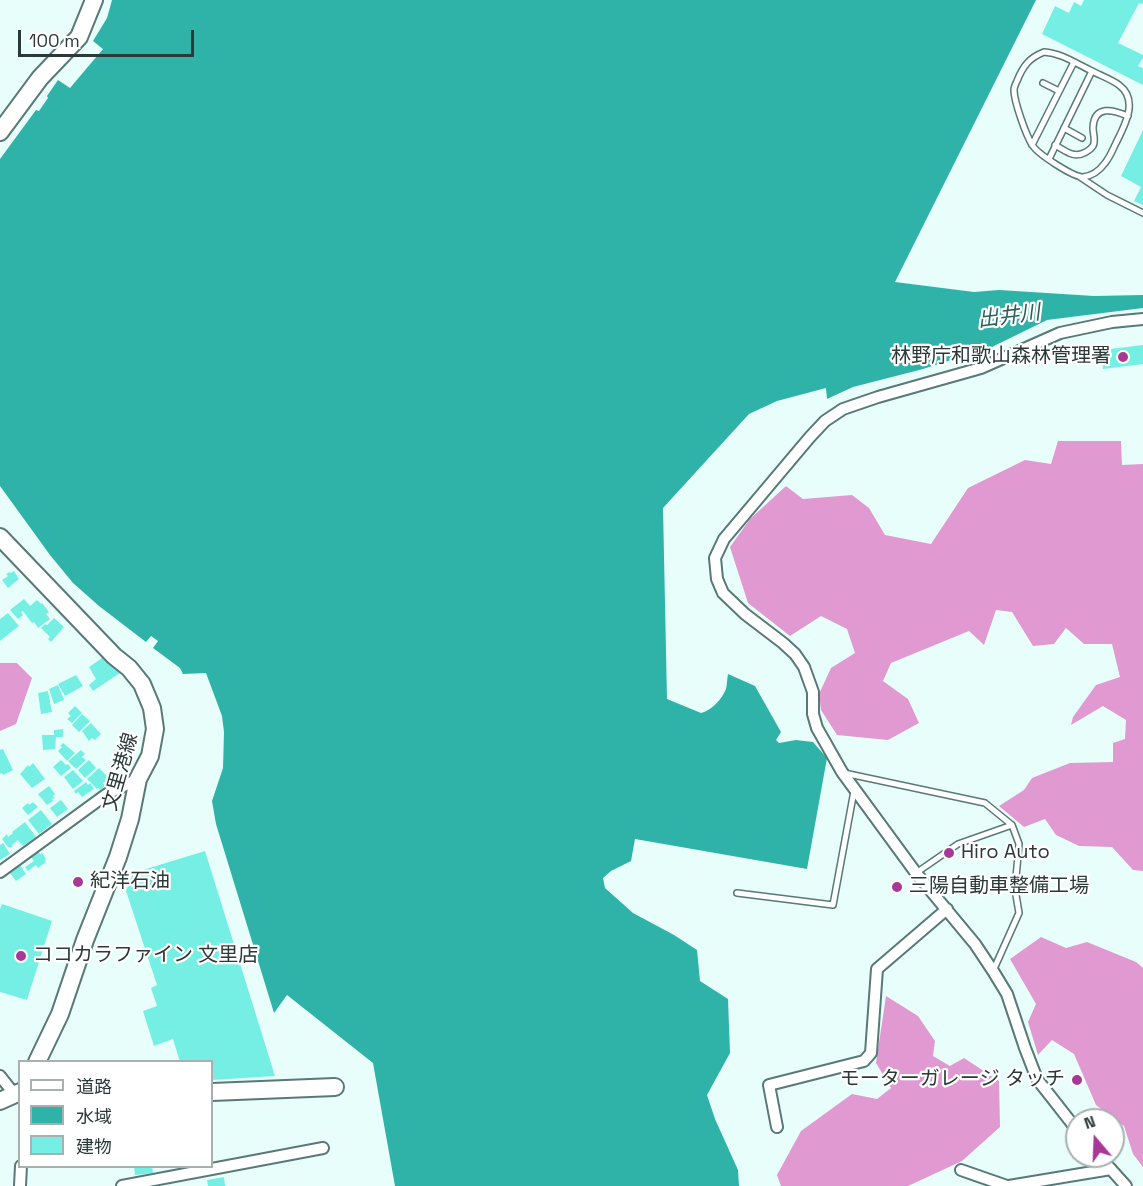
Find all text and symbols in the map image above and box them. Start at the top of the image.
scale bar [21,18,196,56]
text: 100 m [29,29,80,52]
water label: 出井川 [976,301,1042,333]
place label: 林野庁和歌山森林管理署 [891,345,1111,369]
marker: 林野庁和歌山森林管理署 [1116,350,1130,364]
street label: 文里港線 [98,730,144,814]
place label: Hiro Auto [961,841,1050,865]
marker: Hiro Auto [942,846,956,860]
place label: 紀洋石油 [90,870,170,894]
marker: 紀洋石油 [71,875,85,889]
place label: 三陽自動車整備工場 [909,875,1089,899]
marker: 三陽自動車整備工場 [890,880,904,894]
place label: ココカラファイン 文里店 [33,944,258,968]
marker: ココカラファイン 文里店 [14,949,28,963]
legend [18,1060,213,1168]
place label: モーターガレージ タッチ [840,1068,1065,1092]
marker: モーターガレージ タッチ [1070,1073,1084,1087]
text: 道路 [76,1075,112,1098]
text: 水域 [76,1105,112,1128]
north arrow [1065,1108,1125,1168]
text: N [1081,1111,1098,1134]
text: 建物 [76,1135,112,1158]

